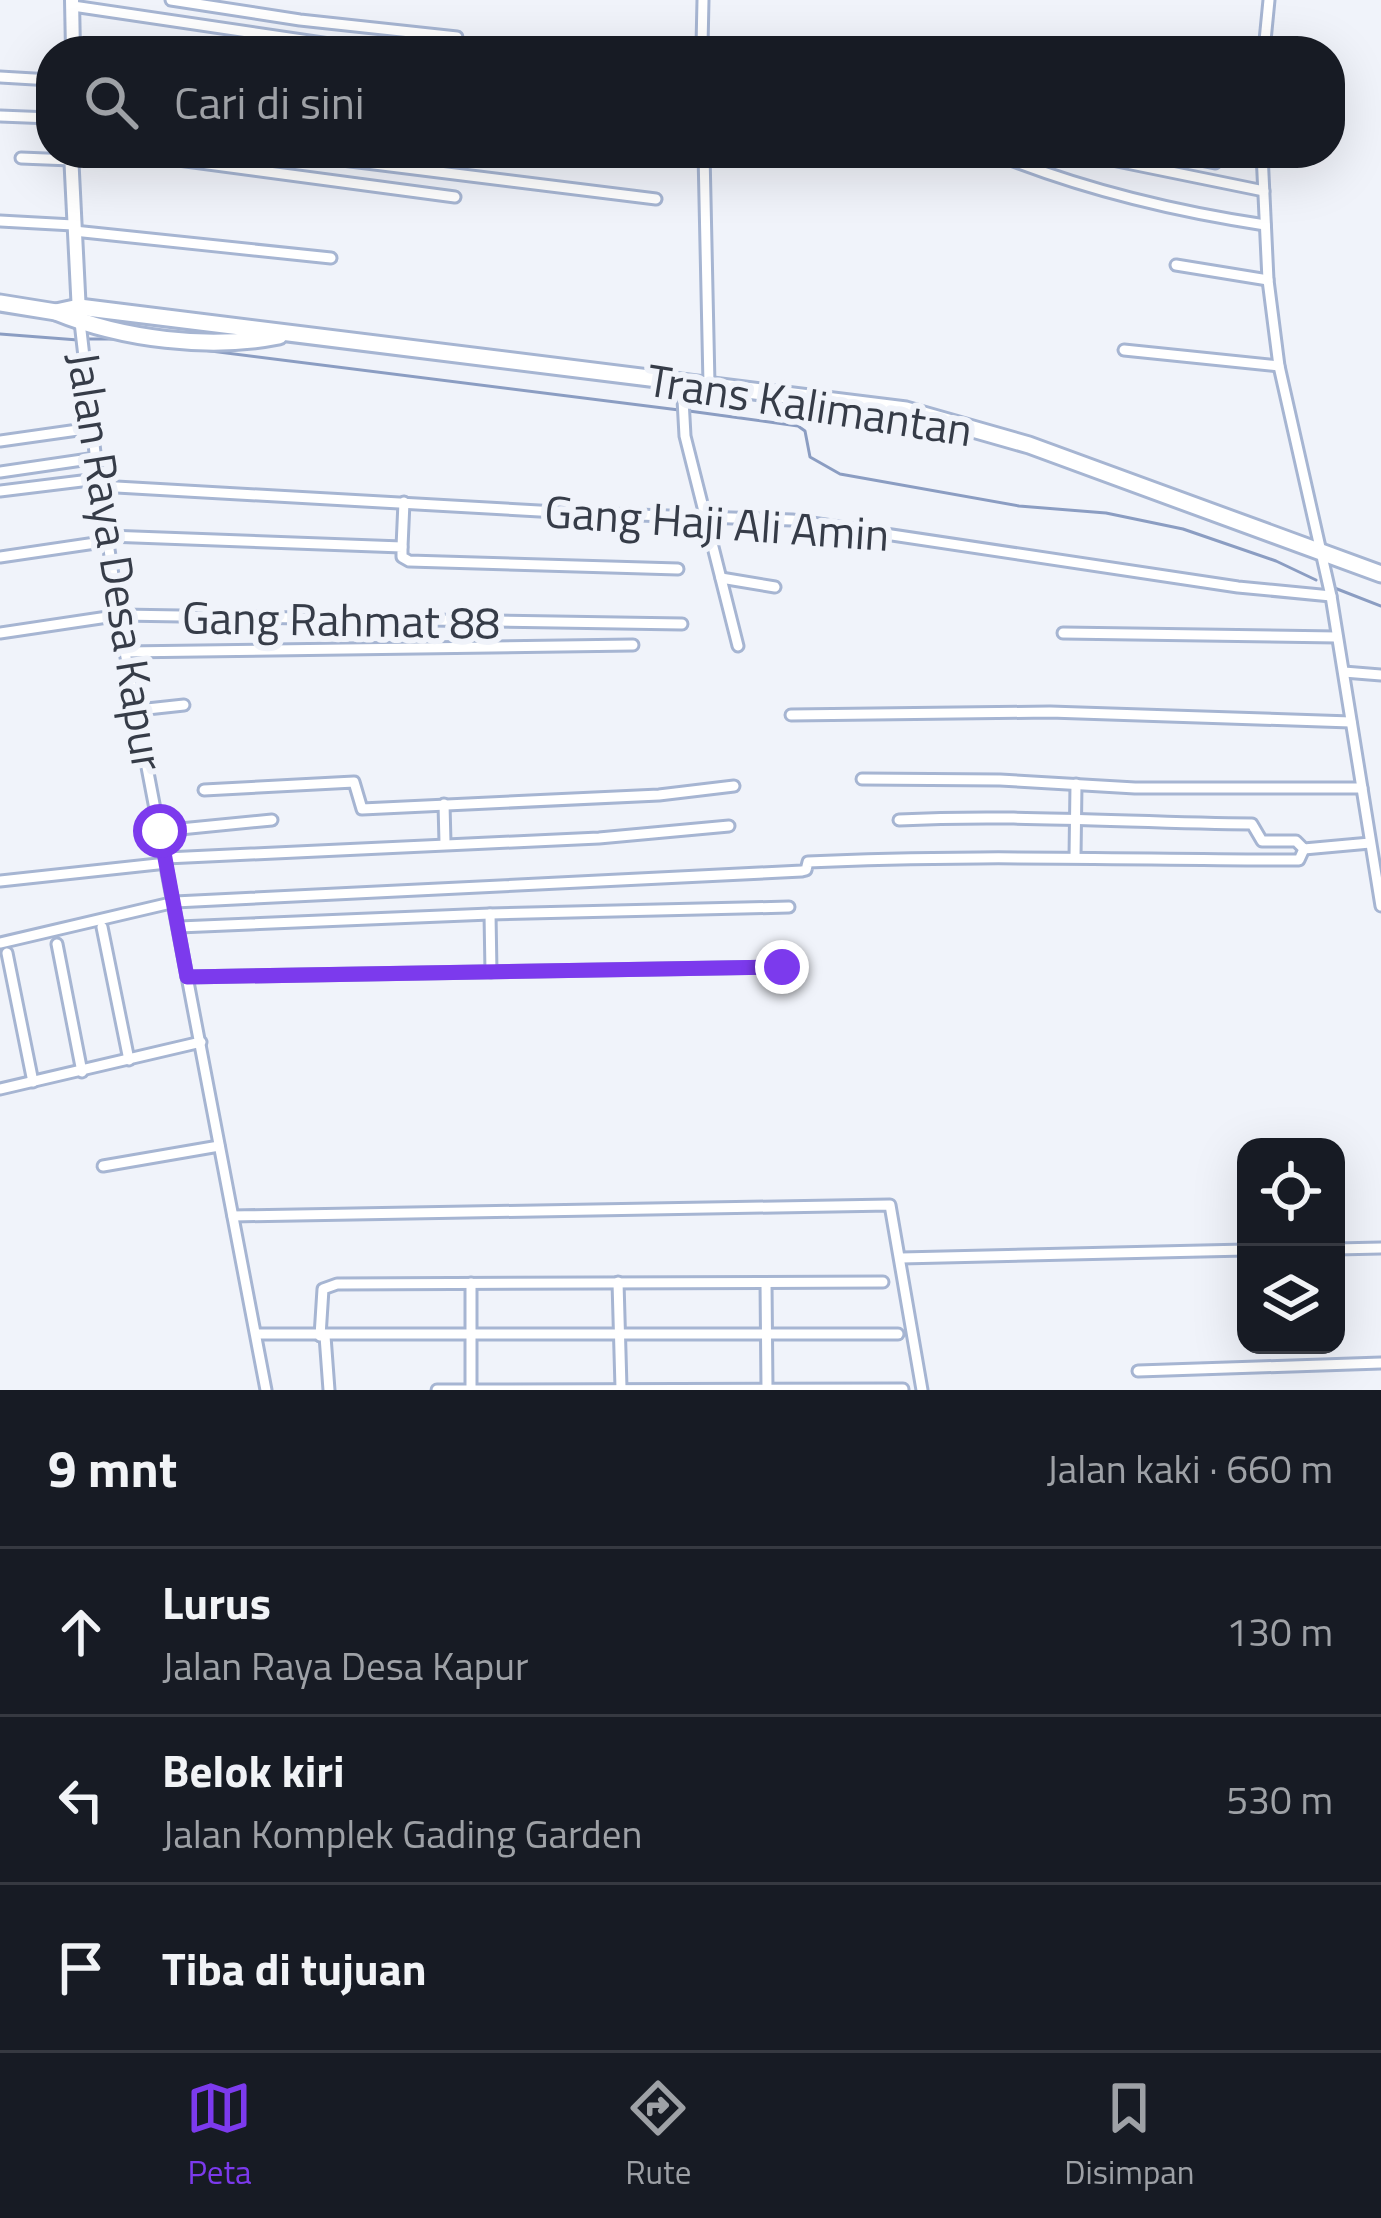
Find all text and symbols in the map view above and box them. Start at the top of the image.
search box [36,36,1345,168]
text: Cari di sini [174,68,365,136]
icon: search [78,69,144,135]
street label: Trans Kalimantan [643,345,977,463]
street label: Jalan Raya Desa Kapur [50,347,184,775]
street label: Gang Haji Ali Amin [542,476,892,568]
street label: Gang Rahmat 88 [181,582,501,656]
route start [133,804,187,858]
route end [755,940,809,994]
map controls [1237,1138,1345,1354]
button: locate [1237,1138,1345,1246]
button: layers [1237,1246,1345,1354]
text: 9 mnt [48,1429,177,1507]
text: Jalan kaki · 660 m [1046,1439,1333,1498]
text: Lurus [162,1568,271,1636]
icon: ahead [48,1599,114,1665]
text: 130 m [1226,1602,1333,1661]
text: Jalan Raya Desa Kapur [162,1636,528,1695]
text: Belok kiri [162,1736,345,1804]
icon: left [48,1767,114,1833]
text: 530 m [1226,1770,1333,1829]
text: Jalan Komplek Gading Garden [162,1804,642,1863]
text: Tiba di tujuan [162,1934,427,2002]
icon: arrive [48,1935,114,2001]
tab: Peta [186,2075,252,2197]
tab: Rute [625,2075,691,2197]
tab: Disimpan [1064,2075,1195,2197]

